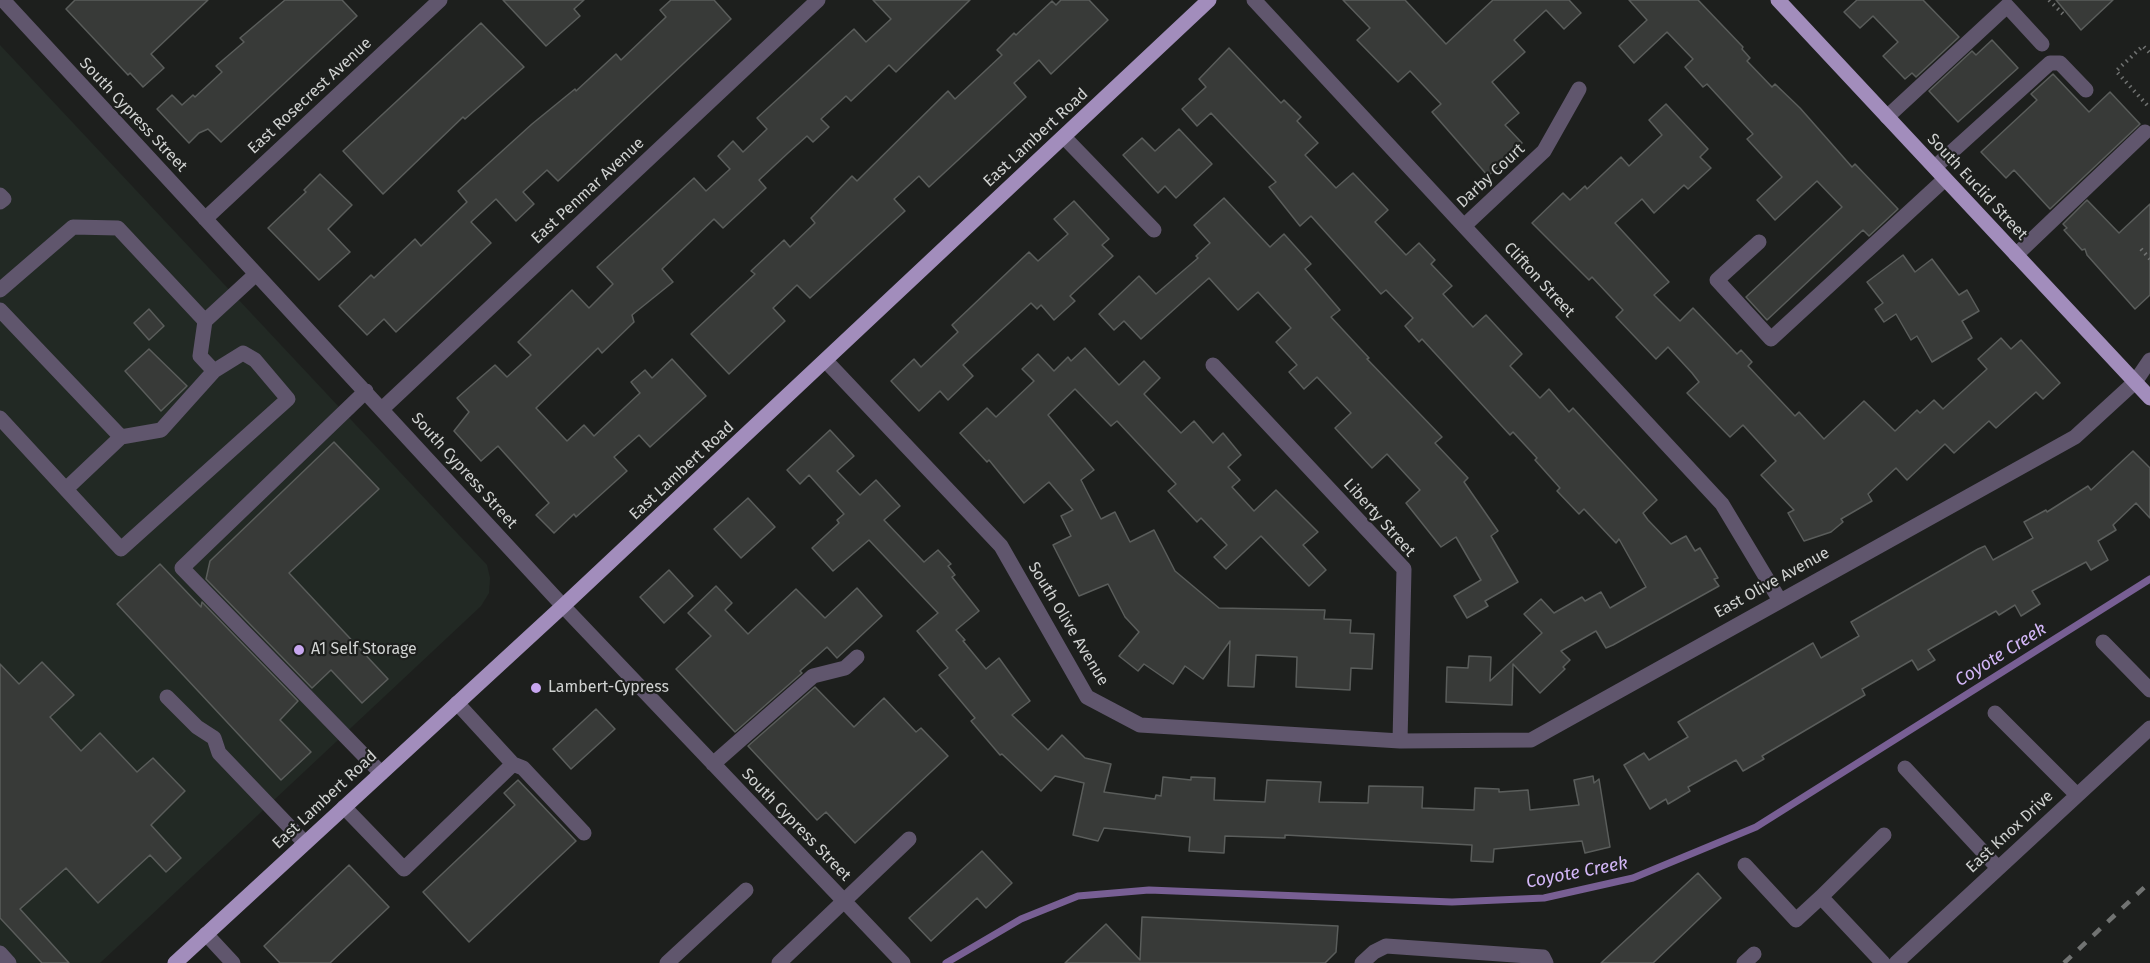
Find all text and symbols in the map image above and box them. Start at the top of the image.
street label: East Rosecrest Avenue [244,34,376,158]
street label: South Cypress Street [75,54,191,176]
street label: East Lambert Road [980,85,1092,191]
street label: South Euclid Street [1923,130,2031,244]
street label: East Penmar Avenue [528,134,648,248]
street label: Darby Court [1453,140,1529,212]
street label: Clifton Street [1499,239,1579,321]
street label: South Cypress Street [407,409,521,533]
street label: East Lambert Road [626,418,738,524]
street label: Liberty Street [1339,475,1419,561]
street label: East Olive Avenue [1711,543,1833,623]
street label: South Olive Avenue [1023,559,1113,689]
water label: Coyote Creek [1951,618,2051,692]
place label: A1 Self Storage [311,640,417,660]
marker: A1 Self Storage [292,643,306,657]
place label: Lambert-Cypress [548,678,669,698]
marker: Lambert-Cypress [529,681,543,695]
street label: East Lambert Road [269,747,381,853]
street label: South Cypress Street [737,765,855,885]
street label: East Knox Drive [1963,787,2057,877]
water label: Coyote Creek [1524,853,1630,893]

